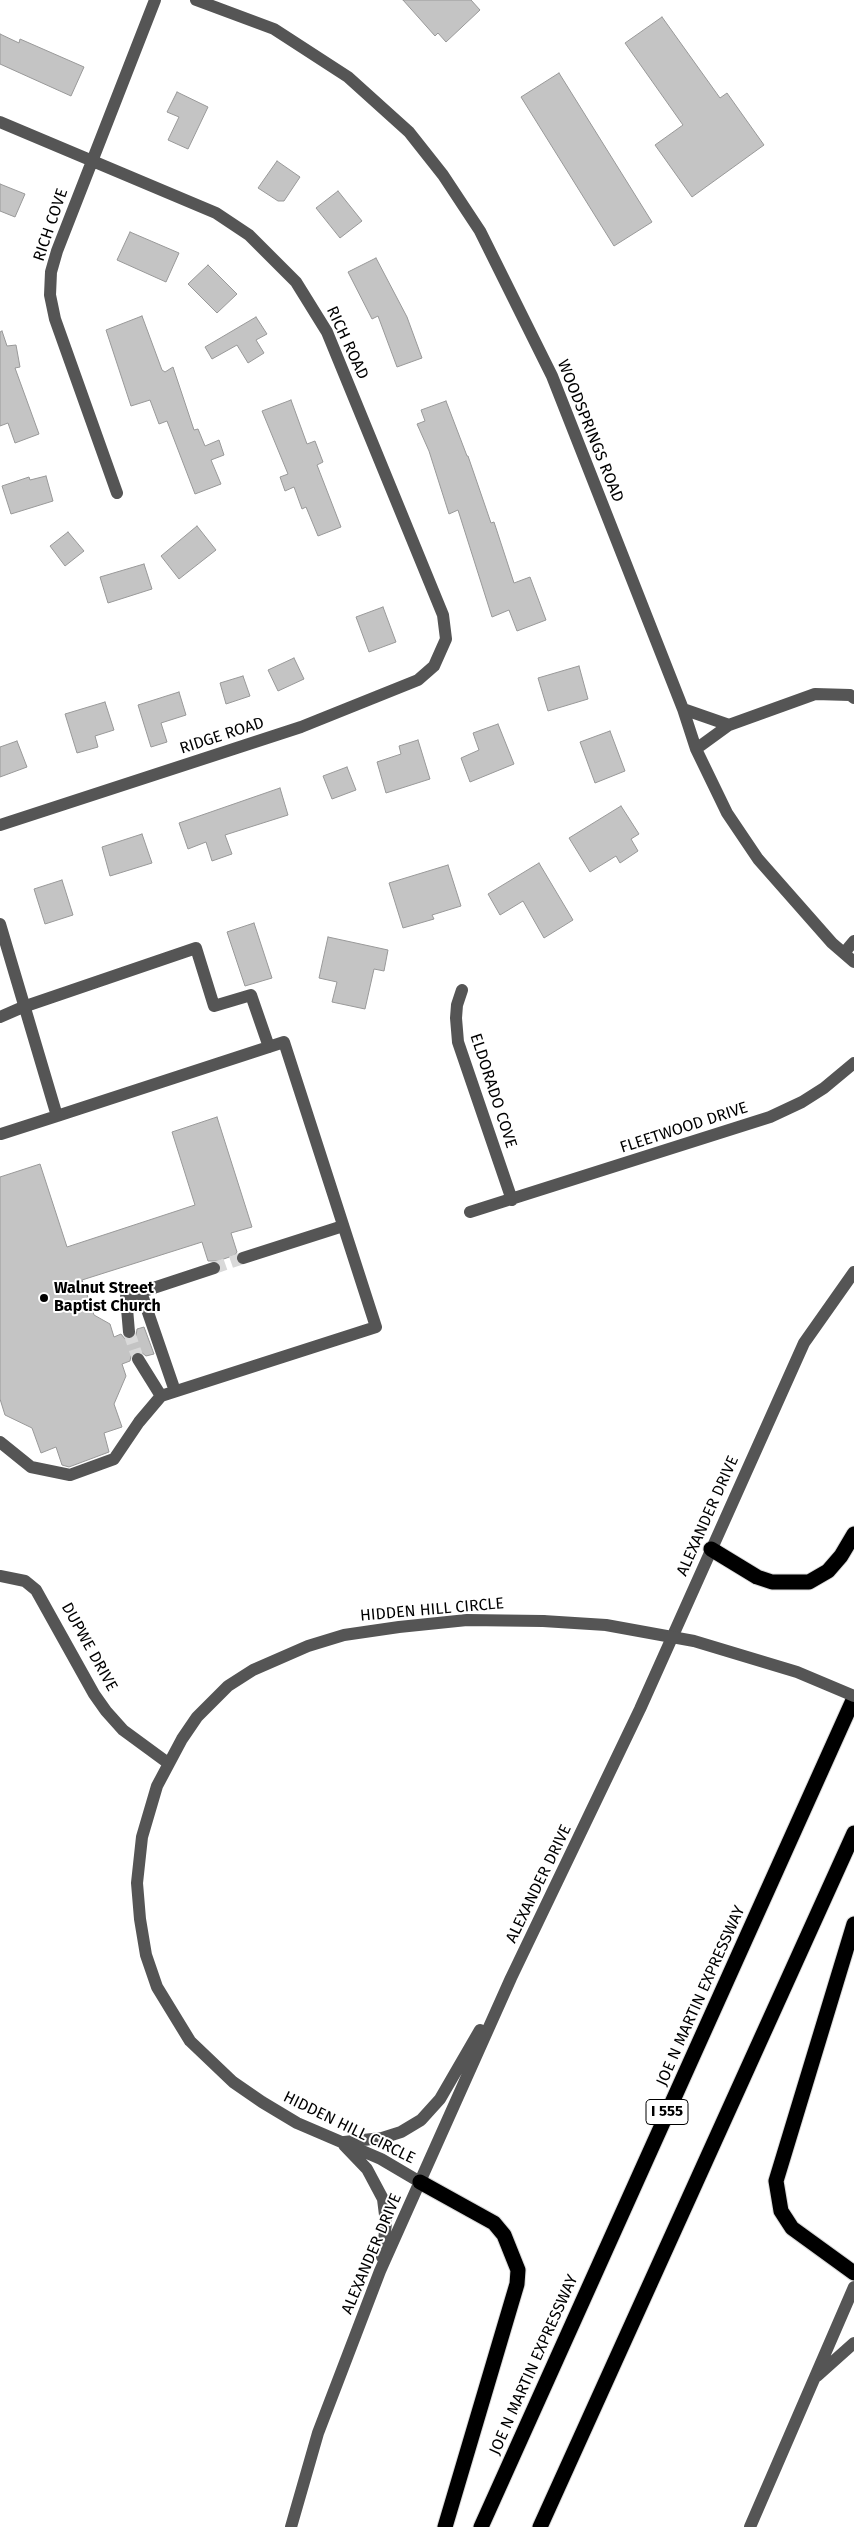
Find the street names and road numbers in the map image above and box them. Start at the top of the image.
street label: RICH COVE [30,186,72,264]
street label: RICH ROAD [322,303,372,383]
street label: WOODSPRINGS ROAD [553,357,627,505]
street label: RIDGE ROAD [177,713,267,759]
street label: ELDORADO COVE [465,1031,521,1151]
street label: FLEETWOOD DRIVE [618,1098,750,1158]
street label: ALEXANDER DRIVE [673,1453,743,1579]
street label: HIDDEN HILL CIRCLE [359,1594,505,1626]
street label: DUPWE DRIVE [57,1599,121,1695]
street label: ALEXANDER DRIVE [502,1822,576,1946]
street label: JOE N MARTIN EXPRESSWAY [653,1903,749,2089]
street label: HIDDEN HILL CIRCLE [280,2088,418,2168]
road number: I 555 [646,2100,688,2124]
street label: ALEXANDER DRIVE [338,2191,406,2317]
street label: JOE N MARTIN EXPRESSWAY [486,2272,582,2458]

